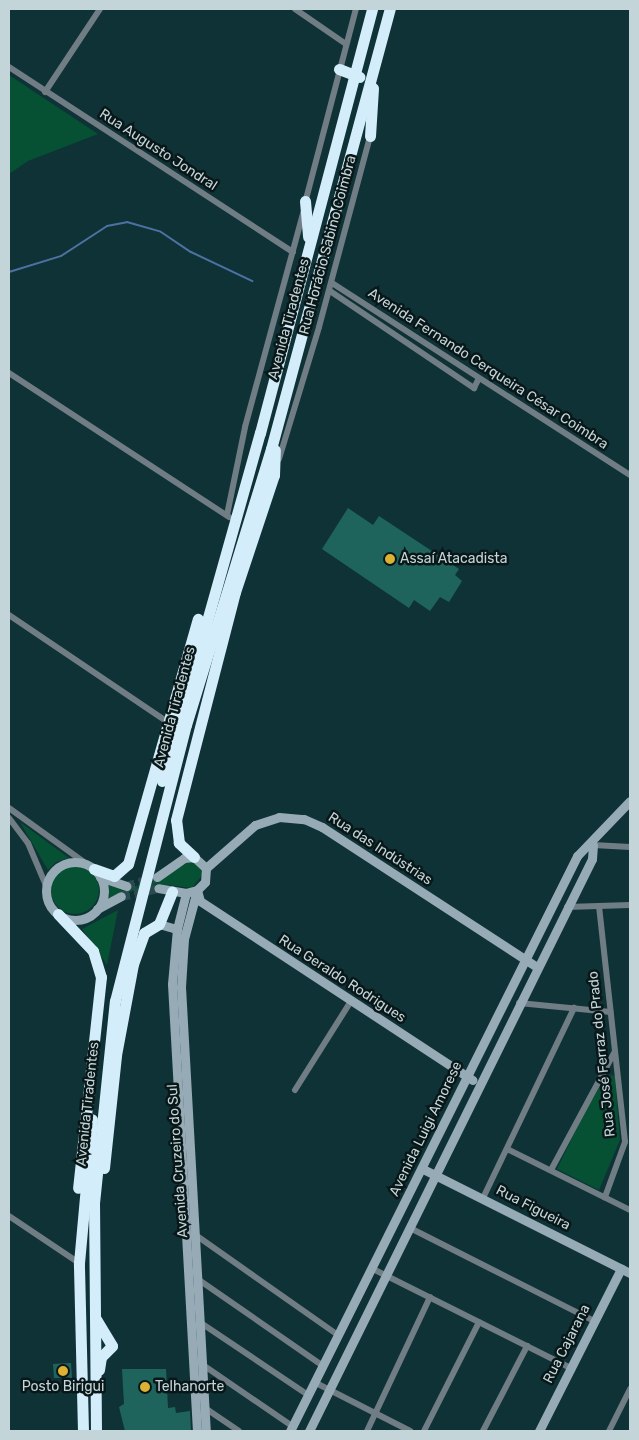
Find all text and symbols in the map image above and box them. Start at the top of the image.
street label: Rua Augusto Jondral [96,106,220,194]
street label: Rua Horácio Sabino Coimbra [296,154,360,336]
street label: Avenida Tiradentes [265,256,313,382]
street label: Avenida Fernando Cerqueira César Coimbra [365,285,611,453]
place label: Assaí Atacadista [400,551,508,567]
marker: Assaí Atacadista [384,553,396,565]
street label: Avenida Tiradentes [151,644,199,770]
street label: Rua das Indústrias [325,809,435,889]
street label: Rua Geraldo Rodrigues [275,932,409,1026]
street label: Rua José Ferraz do Prado [585,970,619,1138]
street label: Avenida Tiradentes [73,1041,103,1167]
street label: Avenida Luigi Amorese [386,1059,466,1199]
street label: Avenida Cruzeiro do Sul [164,1084,192,1238]
street label: Rua Figueira [493,1182,573,1234]
street label: Rua Cajarana [540,1302,594,1386]
marker: Posto Birigui [57,1365,69,1377]
place label: Posto Birigui [22,1379,104,1395]
place label: Telhanorte [155,1379,224,1395]
marker: Telhanorte [139,1381,151,1393]

